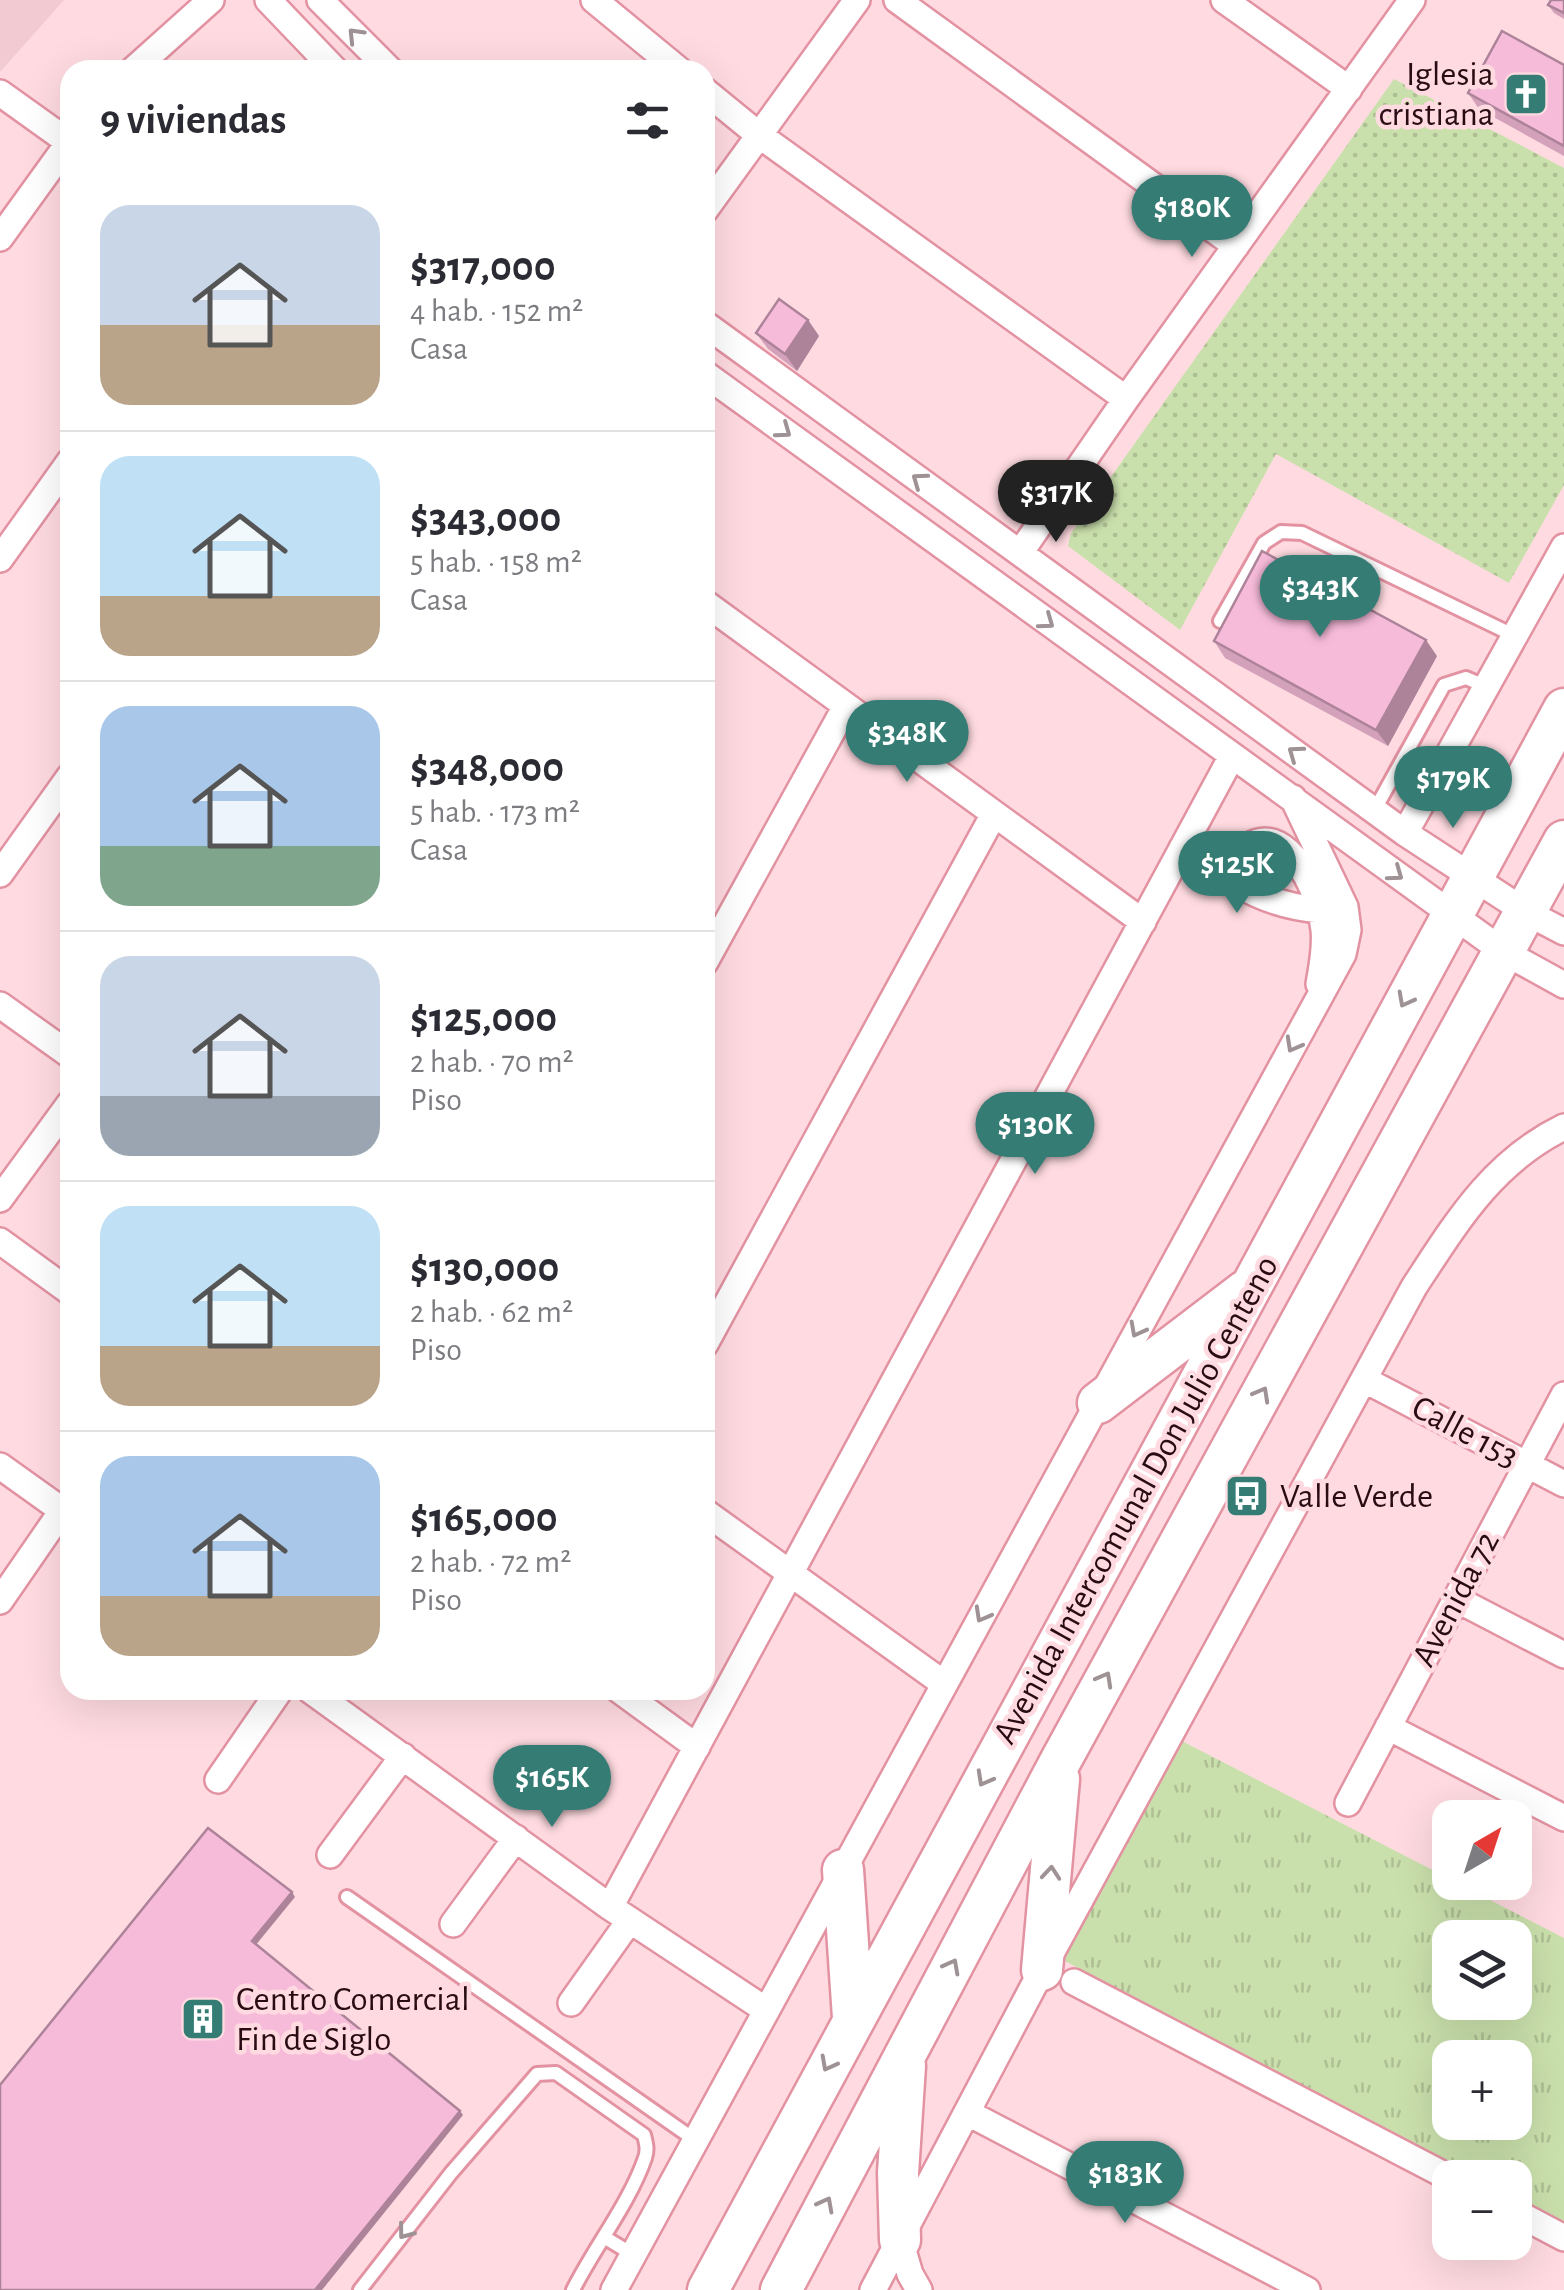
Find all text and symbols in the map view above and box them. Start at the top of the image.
one-way arrow [349,29,367,47]
place label: Iglesia cristiana [1378,57,1494,132]
church icon: Iglesia cristiana [1503,71,1549,117]
icon: filters [620,93,675,148]
text: 9 viviendas [100,99,286,141]
pin: $180K [1122,175,1262,260]
text: $180K [1153,191,1231,223]
icon: home [180,245,300,365]
text: $317,000 [410,246,556,288]
text: 4 hab. · 152 m² [410,295,583,327]
text: Casa [410,333,468,365]
one-way arrow [773,419,791,437]
pin: $317K [986,460,1126,545]
one-way arrow [912,474,930,491]
text: $317K [1020,476,1092,508]
icon: home [180,496,300,616]
text: $343,000 [410,497,562,539]
text: 5 hab. · 158 m² [410,546,582,578]
pin: $343K [1250,555,1390,640]
text: $343K [1282,571,1358,603]
text: Casa [410,584,468,616]
one-way arrow [1036,610,1054,628]
pin: $348K [837,700,977,785]
text: $348K [868,716,946,748]
icon: home [180,746,300,866]
pin: $179K [1383,746,1523,831]
text: $348,000 [410,747,564,789]
one-way arrow [1288,748,1306,765]
text: $179K [1416,762,1490,794]
text: 5 hab. · 173 m² [410,796,580,828]
pin: $125K [1167,831,1307,916]
text: Casa [410,834,468,866]
text: $125K [1200,847,1274,879]
one-way arrow [1385,862,1403,879]
one-way arrow [1398,990,1418,1008]
icon: home [180,996,300,1116]
text: $125,000 [410,997,557,1039]
one-way arrow [1285,1034,1305,1052]
text: 2 hab. · 70 m² [410,1046,574,1078]
text: Piso [410,1084,462,1116]
pin: $130K [965,1092,1105,1177]
text: $130K [997,1108,1073,1140]
icon: home [180,1246,300,1366]
text: $130,000 [410,1247,559,1289]
street label: Avenida Intercomunal Don Julio Centeno [987,1250,1285,1750]
text: 2 hab. · 62 m² [410,1296,573,1328]
one-way arrow [1130,1320,1150,1338]
text: Piso [410,1334,462,1366]
one-way arrow [1249,1387,1269,1405]
street label: Calle 153 [1406,1390,1524,1474]
bus stop icon: Valle Verde [1224,1473,1270,1519]
place label: Valle Verde [1280,1479,1433,1514]
icon: home [180,1496,300,1616]
text: $165,000 [410,1497,558,1539]
street label: Avenida 72 [1406,1526,1506,1672]
text: 2 hab. · 72 m² [410,1546,571,1578]
text: Piso [410,1584,462,1616]
one-way arrow [974,1605,994,1623]
one-way arrow [1093,1672,1113,1690]
pin: $165K [482,1745,622,1830]
text: $165K [515,1761,589,1793]
one-way arrow [977,1768,996,1786]
north arrow [1432,1800,1532,1900]
map controls [1432,1800,1532,2260]
one-way arrow [1039,1864,1061,1880]
button: layers [1432,1920,1532,2020]
one-way arrow [940,1958,959,1976]
place label: Centro Comercial Fin de Siglo [236,1982,470,2057]
building icon: Centro Comercial Fin de Siglo [180,1996,226,2042]
button: + [1432,2040,1532,2140]
one-way arrow [821,2053,840,2071]
pin: $183K [1055,2141,1195,2226]
text: $183K [1088,2157,1162,2189]
button: − [1432,2160,1532,2260]
one-way arrow [814,2196,833,2214]
one-way arrow [400,2221,417,2239]

